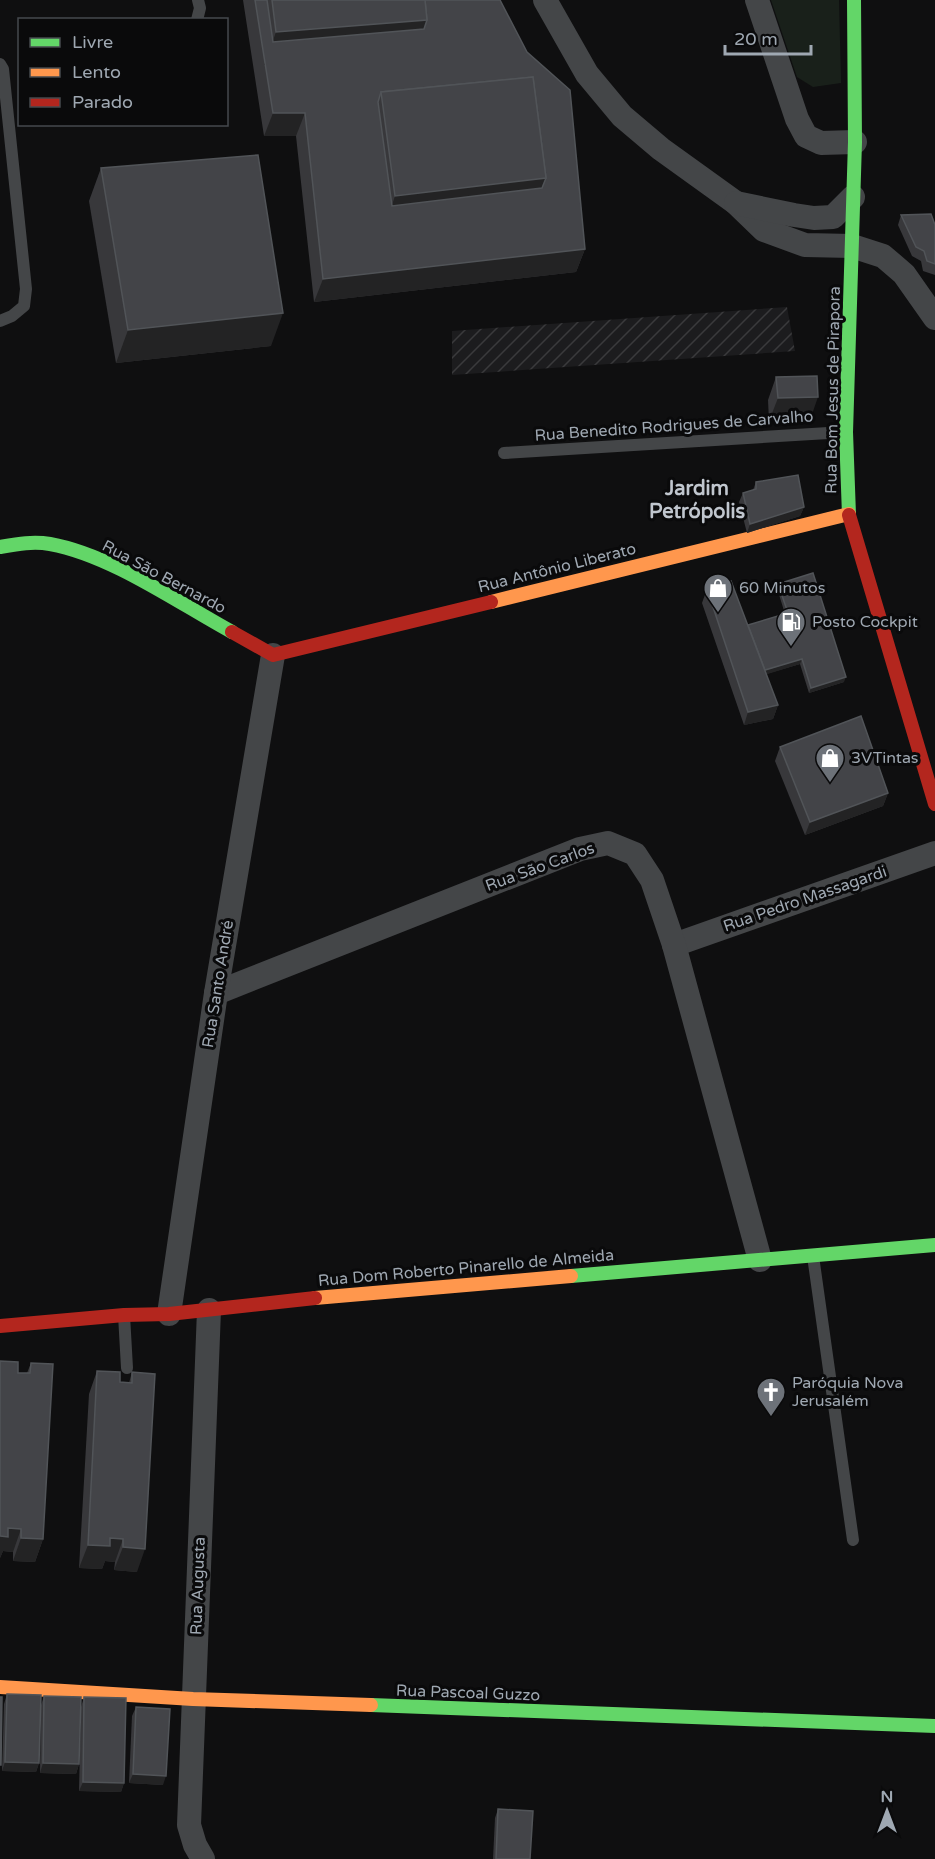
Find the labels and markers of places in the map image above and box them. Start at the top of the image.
shop icon: 60 Minutos [702,572,734,614]
place label: 60 Minutos [739,578,825,598]
fuel station icon: Posto Cockpit [775,606,807,648]
place label: Posto Cockpit [812,612,918,632]
shop icon: 3VTintas [814,742,846,784]
place label: 3VTintas [851,748,919,768]
place label: Paróquia Nova Jerusalém [792,1373,904,1411]
church icon: Paróquia Nova Jerusalém [755,1376,787,1418]

